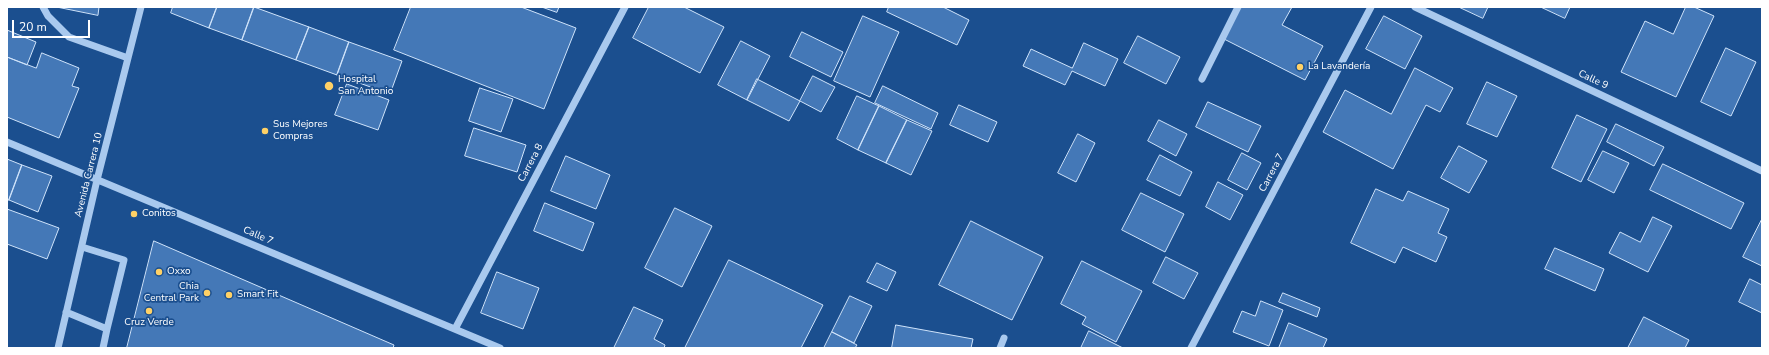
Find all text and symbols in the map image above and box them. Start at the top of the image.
scale bar [14,12,92,38]
text: 20 m [19,19,47,35]
place label: La Lavandería [1308,61,1370,73]
marker: La Lavandería [1295,62,1305,72]
street label: Calle 9 [1576,68,1610,92]
place label: Hospital San Antonio [338,74,393,98]
marker: Hospital San Antonio [323,80,335,92]
place label: Sus Mejores Compras [273,119,328,142]
marker: Sus Mejores Compras [260,126,270,136]
street label: Avenida Carrera 10 [73,131,105,219]
street label: Carrera 8 [516,142,546,184]
street label: Carrera 7 [1257,152,1287,194]
place label: Conitos [142,208,176,220]
marker: Conitos [129,209,139,219]
street label: Calle 7 [241,224,275,248]
place label: Oxxo [167,266,191,278]
marker: Oxxo [154,267,164,277]
place label: Chia Central Park [144,281,199,304]
marker: Chia Central Park [202,288,212,298]
place label: Smart Fit [237,289,278,301]
marker: Smart Fit [224,290,234,300]
marker: Cruz Verde [144,306,154,316]
place label: Cruz Verde [124,317,174,329]

